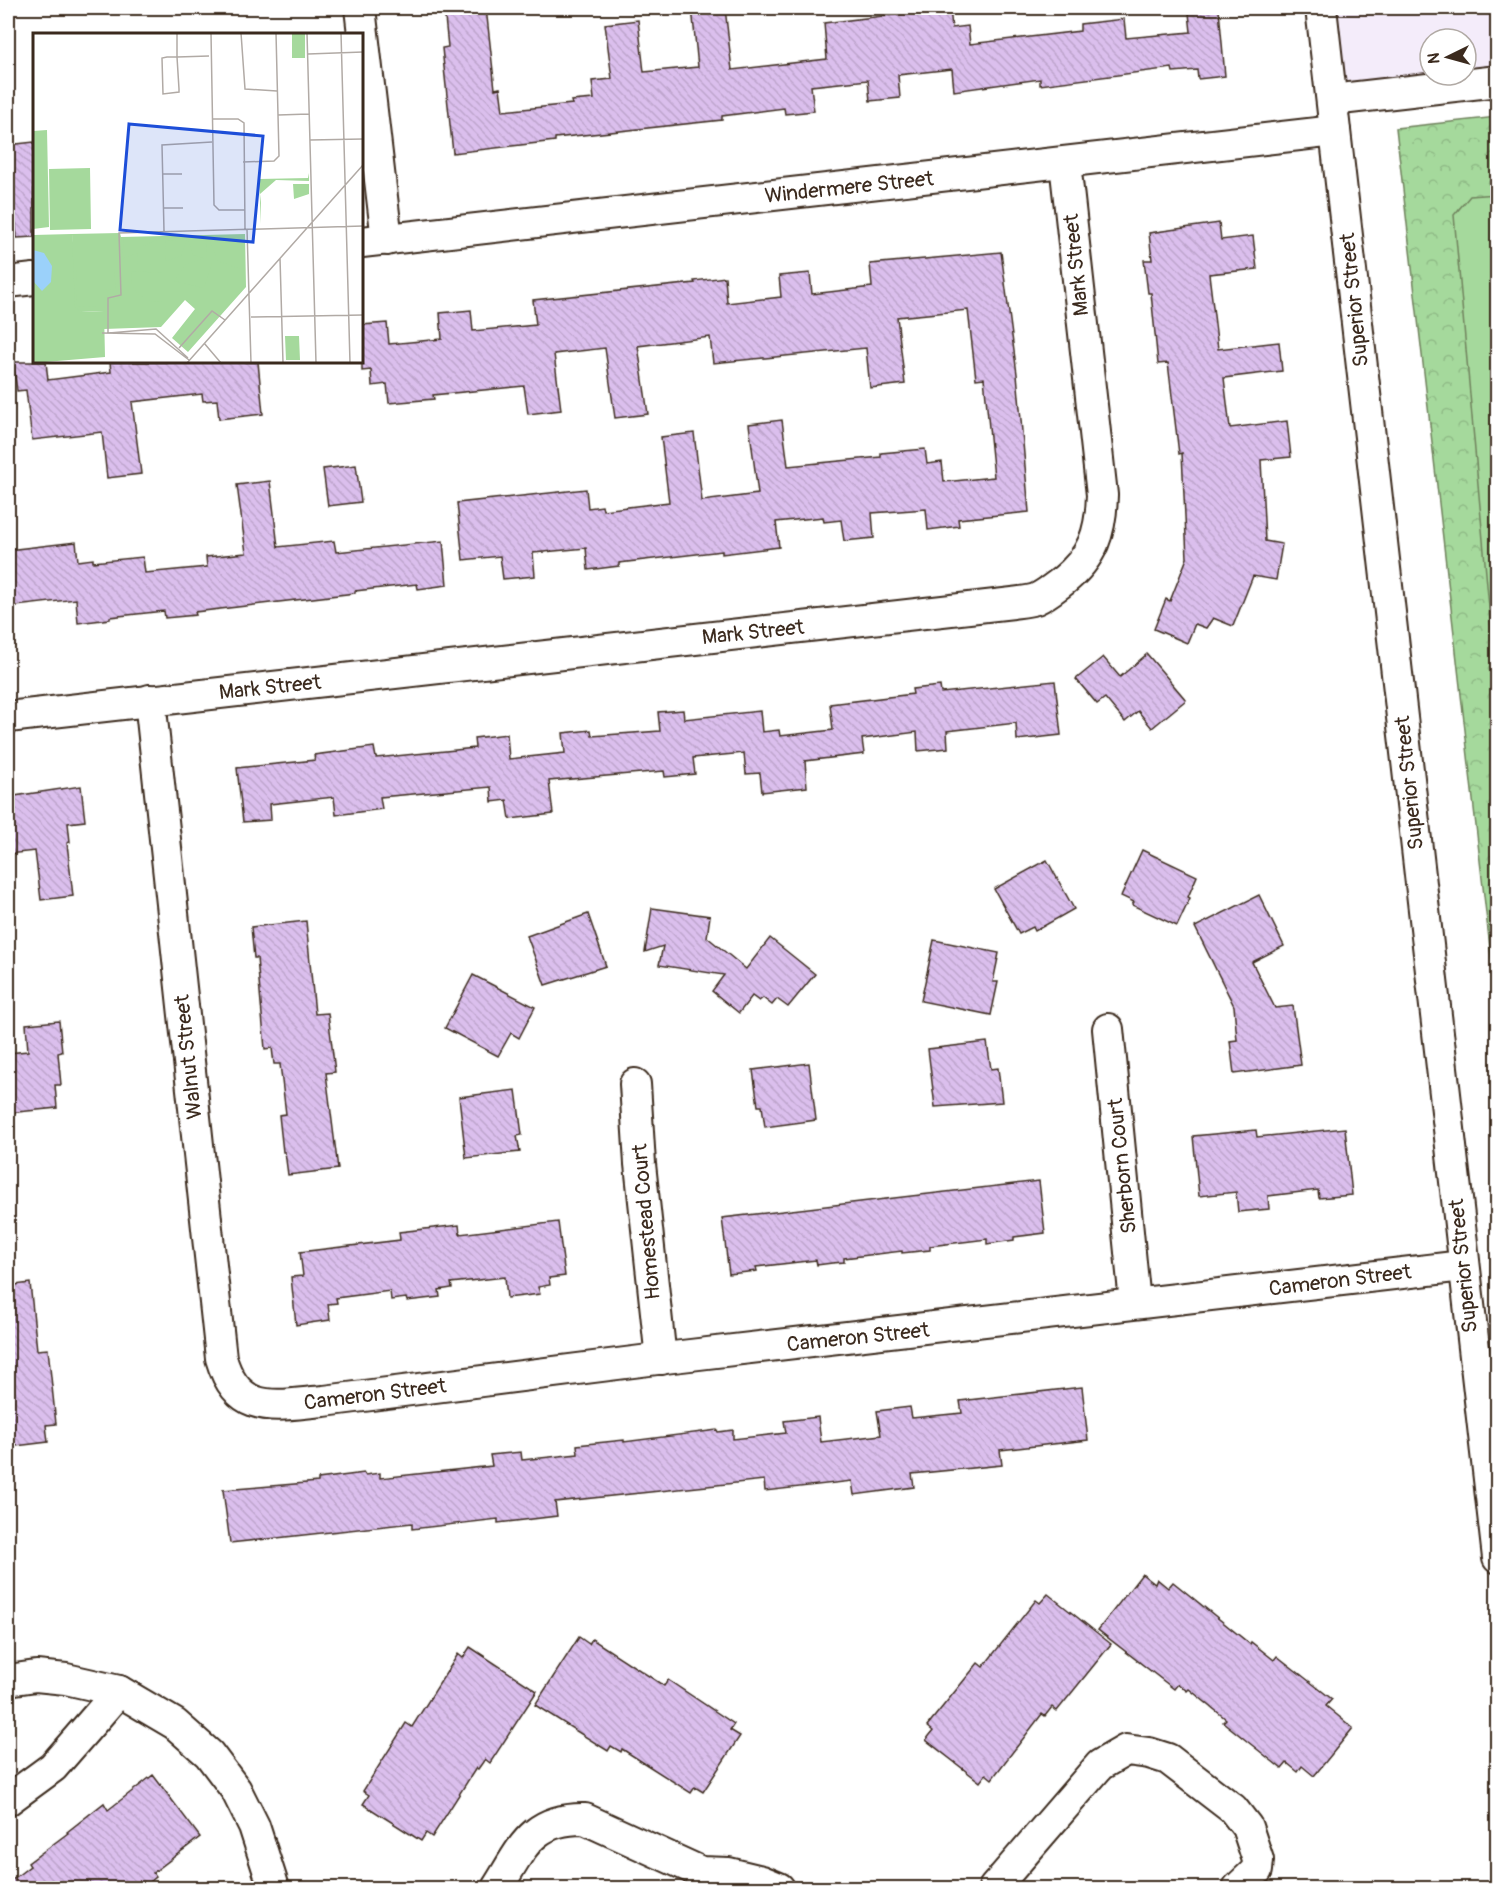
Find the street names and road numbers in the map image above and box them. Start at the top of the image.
street label: Windermere Street [763,165,935,210]
street label: Mark Street [1058,212,1095,317]
street label: Superior Street [1334,231,1375,368]
street label: Mark Street [701,614,806,651]
street label: Mark Street [218,669,323,706]
street label: Superior Street [1389,714,1430,851]
street label: Walnut Street [168,993,208,1121]
street label: Sherborn Court [1102,1096,1143,1235]
street label: Homestead Court [626,1142,667,1301]
street label: Superior Street [1443,1197,1484,1334]
street label: Cameron Street [1267,1258,1413,1303]
street label: Cameron Street [785,1317,931,1358]
street label: Cameron Street [302,1372,448,1417]

